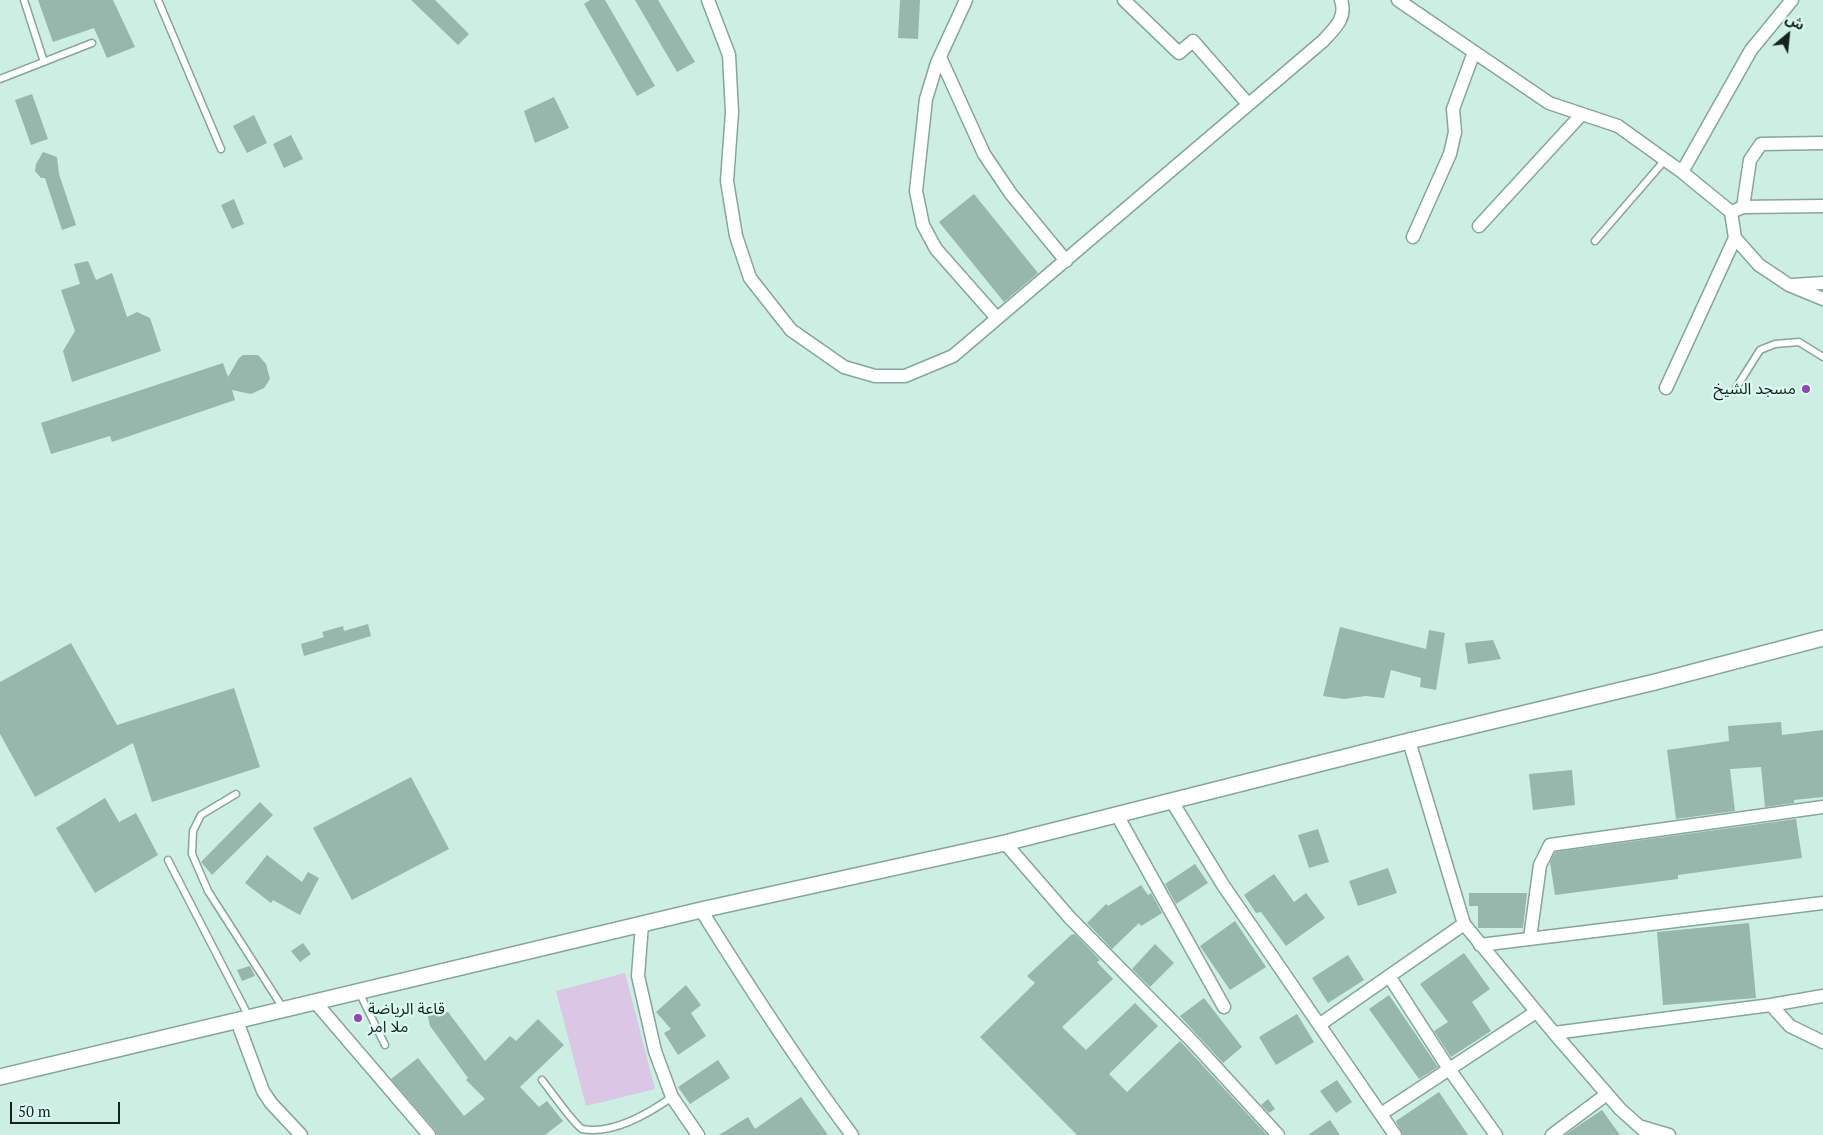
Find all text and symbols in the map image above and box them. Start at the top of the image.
text: ش [1782,8,1808,34]
north arrow [1763,10,1813,60]
place label: مسجد الشيخ [1713,379,1796,399]
marker: مسجد الشيخ [1800,383,1812,395]
place label: قاعة الرياضة ملا امر [368,999,445,1037]
marker: قاعة الرياضة ملا امر [352,1012,364,1024]
scale bar [12,1092,122,1124]
text: 50 m [18,1101,51,1121]

